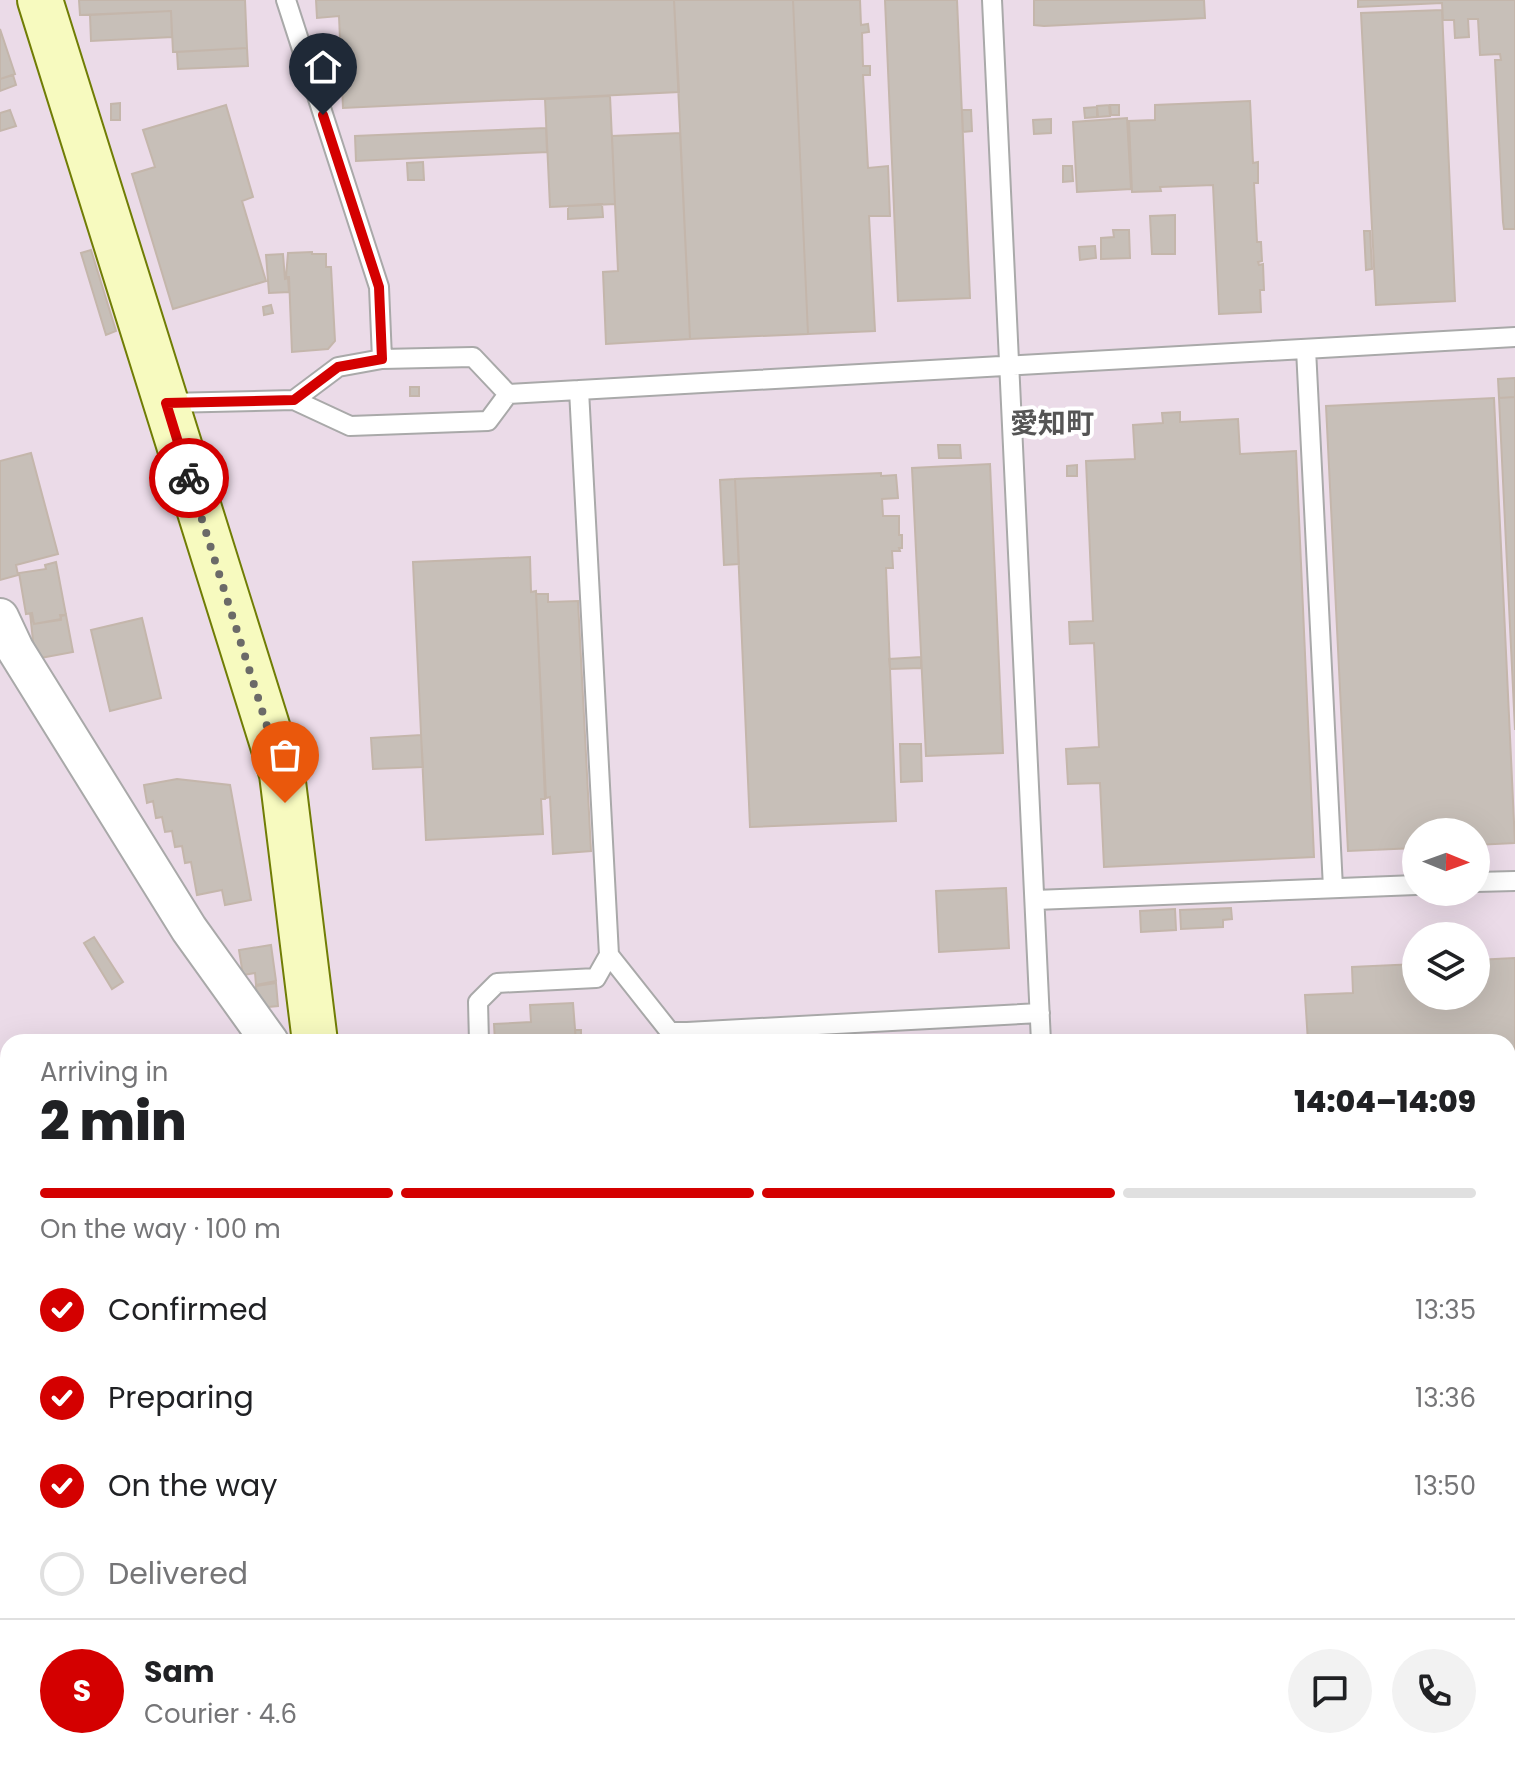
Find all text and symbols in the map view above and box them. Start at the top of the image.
pin [289,33,357,115]
icon: home [301,45,345,89]
district label: 愛知町 [1010,404,1094,443]
courier [149,438,229,518]
icon: bike [167,456,211,500]
pin [251,721,319,803]
icon: bag [263,733,307,777]
north arrow [1402,818,1490,906]
map controls [1402,818,1490,1010]
button: layers [1402,922,1490,1010]
text: Arriving in [40,1054,169,1090]
text: 14:04–14:09 [1294,1080,1476,1123]
text: 2 min [40,1085,187,1158]
text: On the way · 100 m [40,1211,281,1247]
icon: check [40,1288,84,1332]
text: Confirmed [108,1288,268,1331]
text: 13:35 [1415,1292,1476,1328]
icon: check [40,1376,84,1420]
text: Preparing [108,1376,254,1419]
text: 13:36 [1415,1380,1476,1416]
icon: check [40,1464,84,1508]
text: On the way [108,1464,277,1507]
text: 13:50 [1414,1468,1476,1504]
text: Delivered [108,1552,248,1595]
button: chat [1288,1649,1372,1733]
button: phone [1392,1649,1476,1733]
text: Sam [144,1650,215,1693]
text: S [73,1669,91,1712]
text: Courier · 4.6 [144,1696,297,1732]

